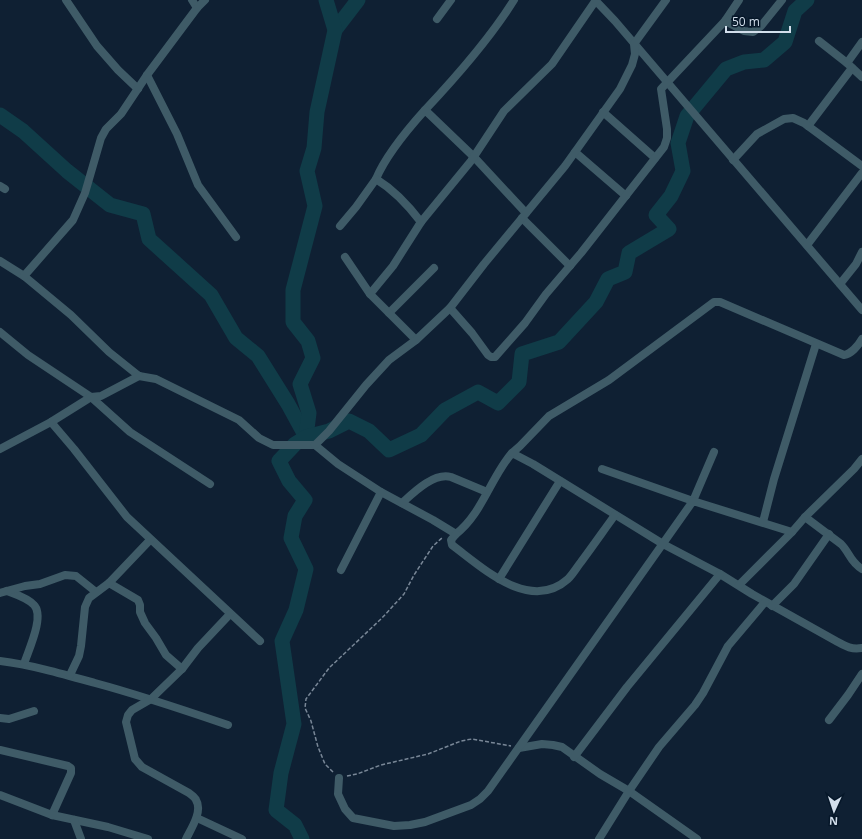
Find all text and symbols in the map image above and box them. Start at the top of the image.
scale bar [726,8,790,34]
text: 50 m [732,13,760,30]
north arrow [814,791,854,831]
text: N [829,814,838,829]

